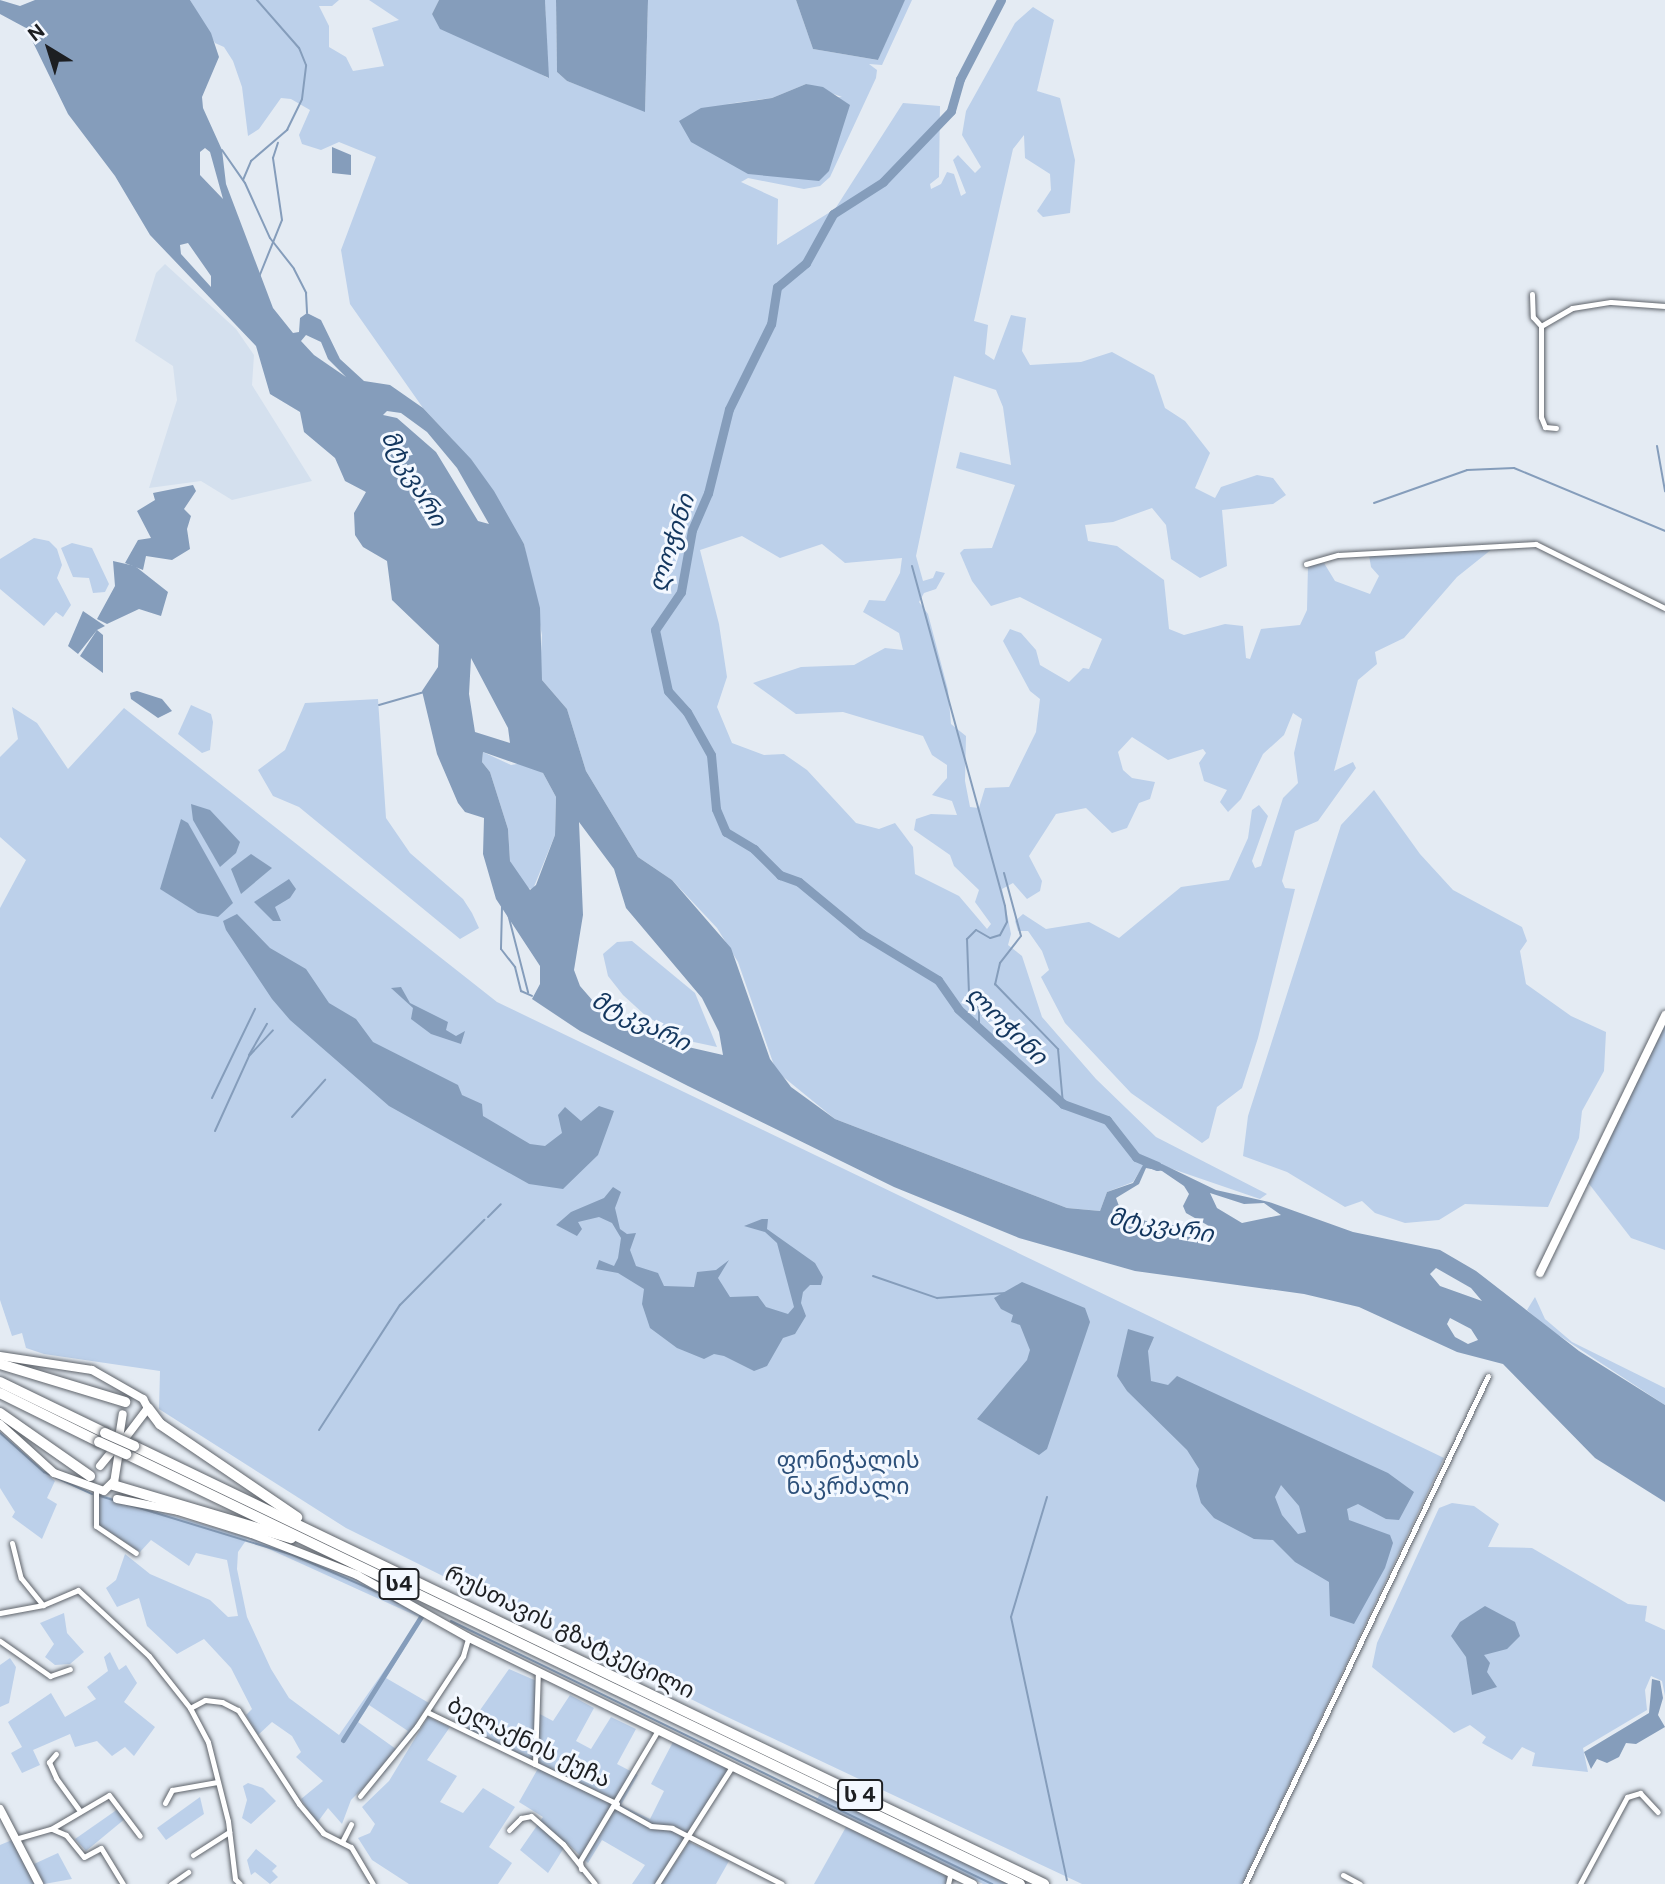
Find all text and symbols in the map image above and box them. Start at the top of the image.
north arrow [14,14,84,84]
text: N [23,19,49,46]
water label: მტკვარი [375,425,453,531]
water label: ლოჭინი [642,490,700,596]
water label: ლოჭინი [961,980,1053,1070]
water label: მტკვარი [587,985,695,1057]
water label: მტკვარი [1106,1202,1216,1248]
park label: ფონიჭალის ნაკრძალი [776,1446,920,1500]
street label: რუსთავის გზატკეცილი [441,1559,699,1705]
road number: ს4 [378,1566,420,1602]
street label: ბელაქნის ქუჩა [443,1691,615,1793]
road number: ს 4 [836,1778,884,1812]

